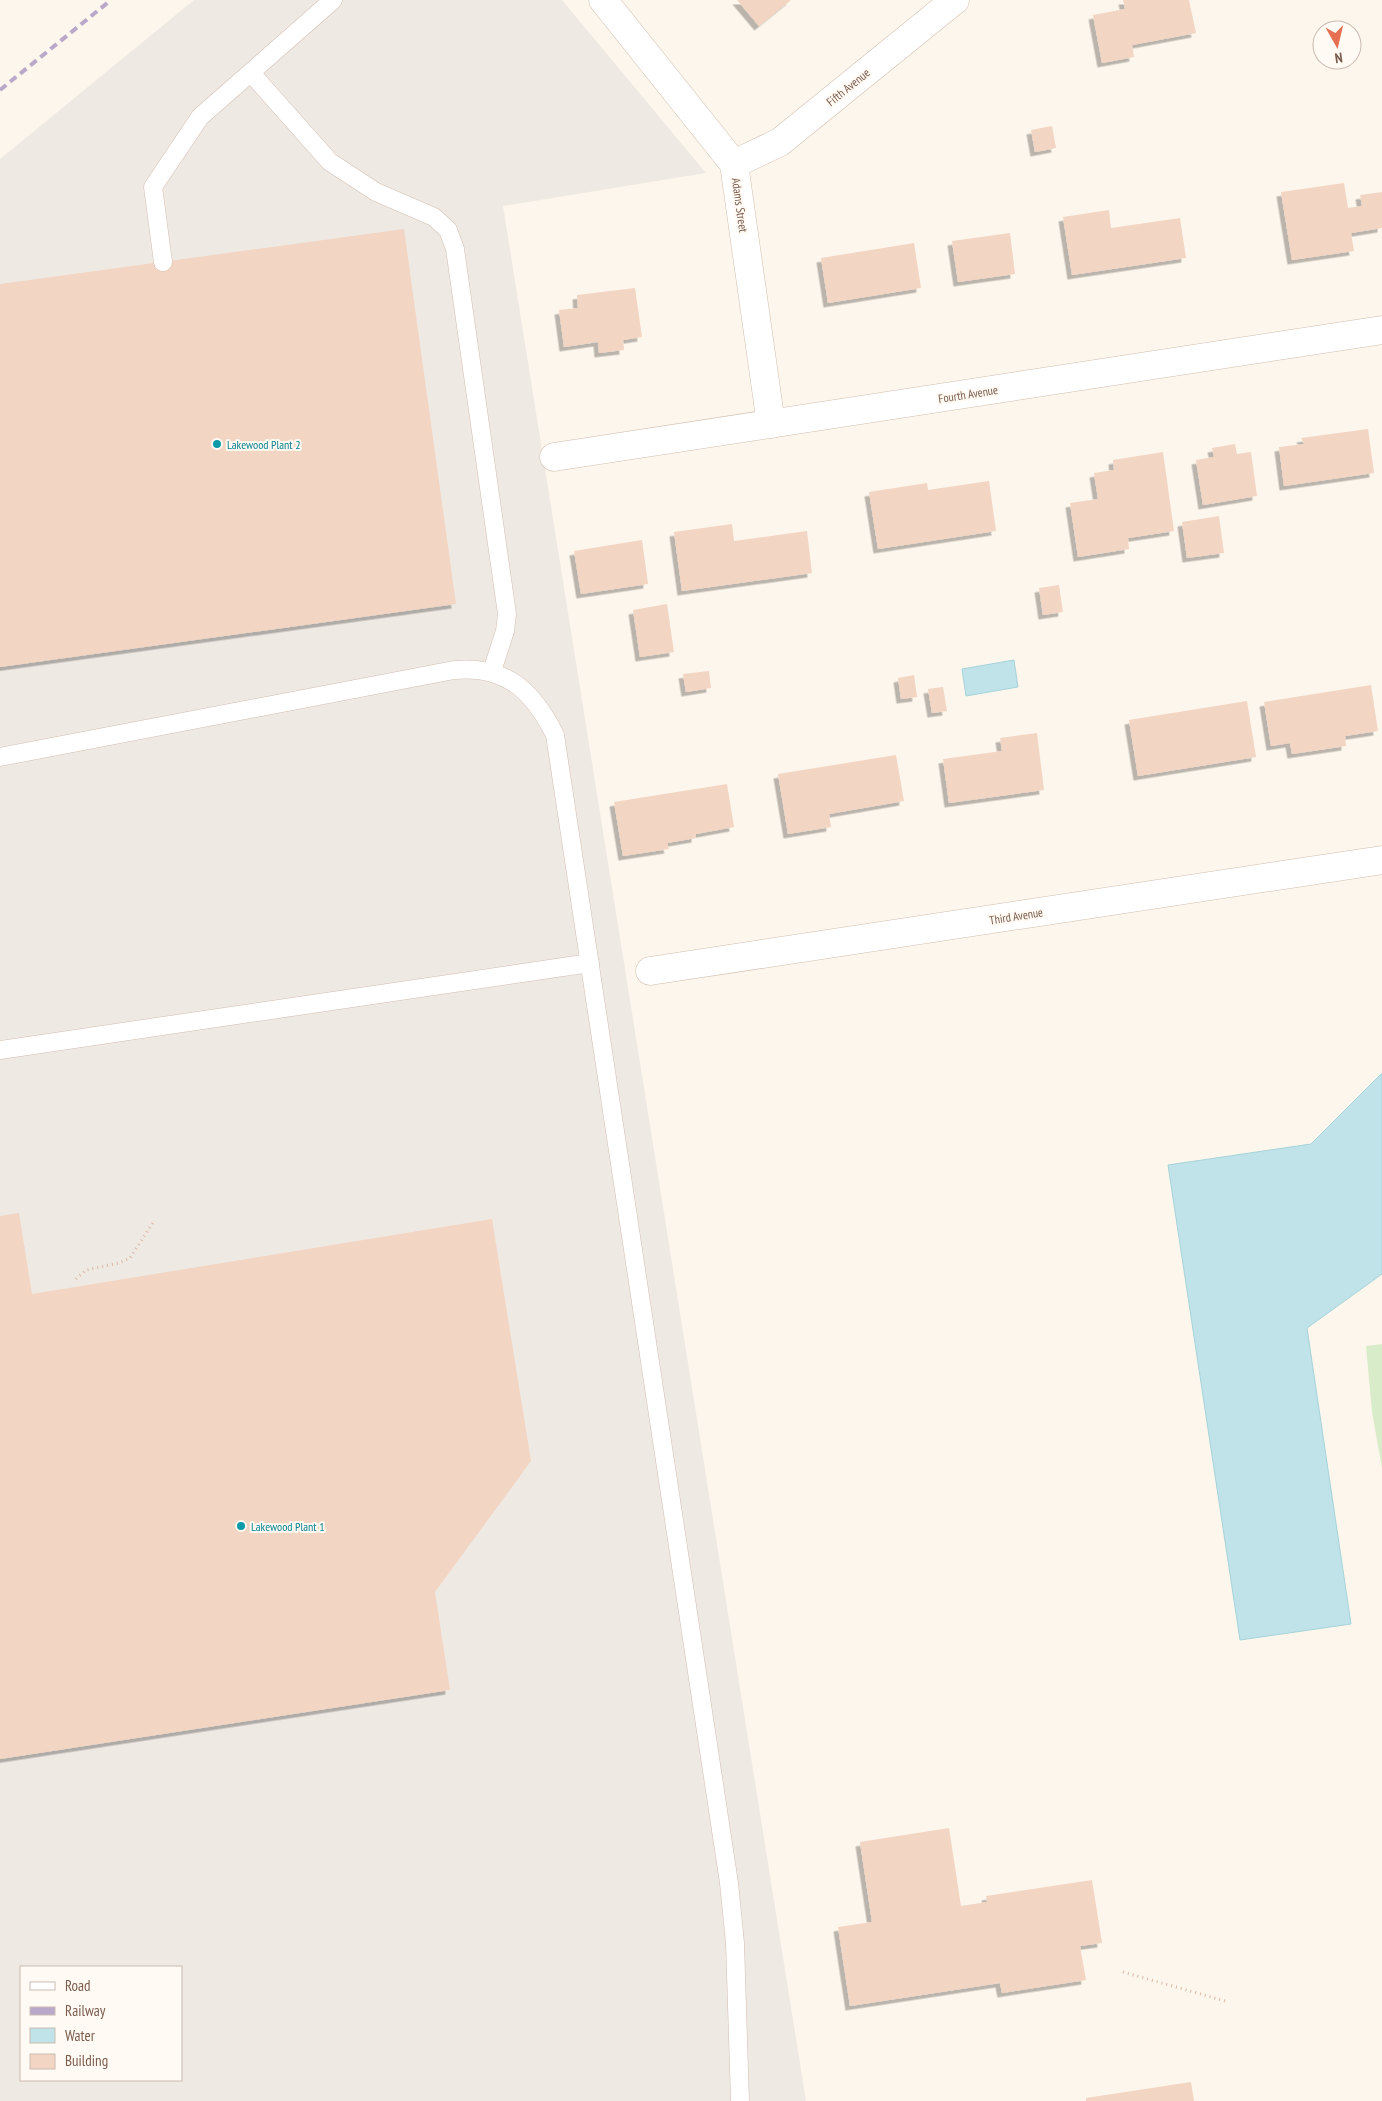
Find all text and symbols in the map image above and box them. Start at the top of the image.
north arrow [1312,20,1362,70]
text: N [1334,48,1344,67]
street label: Fifth Avenue [823,65,873,109]
street label: Adams Street [729,177,751,234]
street label: Fourth Avenue [937,382,999,406]
place label: Lakewood Plant 2 [227,437,301,452]
marker: Lakewood Plant 2 [211,438,223,450]
street label: Third Avenue [988,904,1044,928]
place label: Lakewood Plant 1 [251,1519,325,1534]
marker: Lakewood Plant 1 [235,1520,247,1532]
legend [20,1966,182,2081]
text: Road [65,1976,91,1995]
text: Railway [65,2001,106,2020]
text: Water [65,2026,96,2045]
text: Building [65,2051,108,2070]

